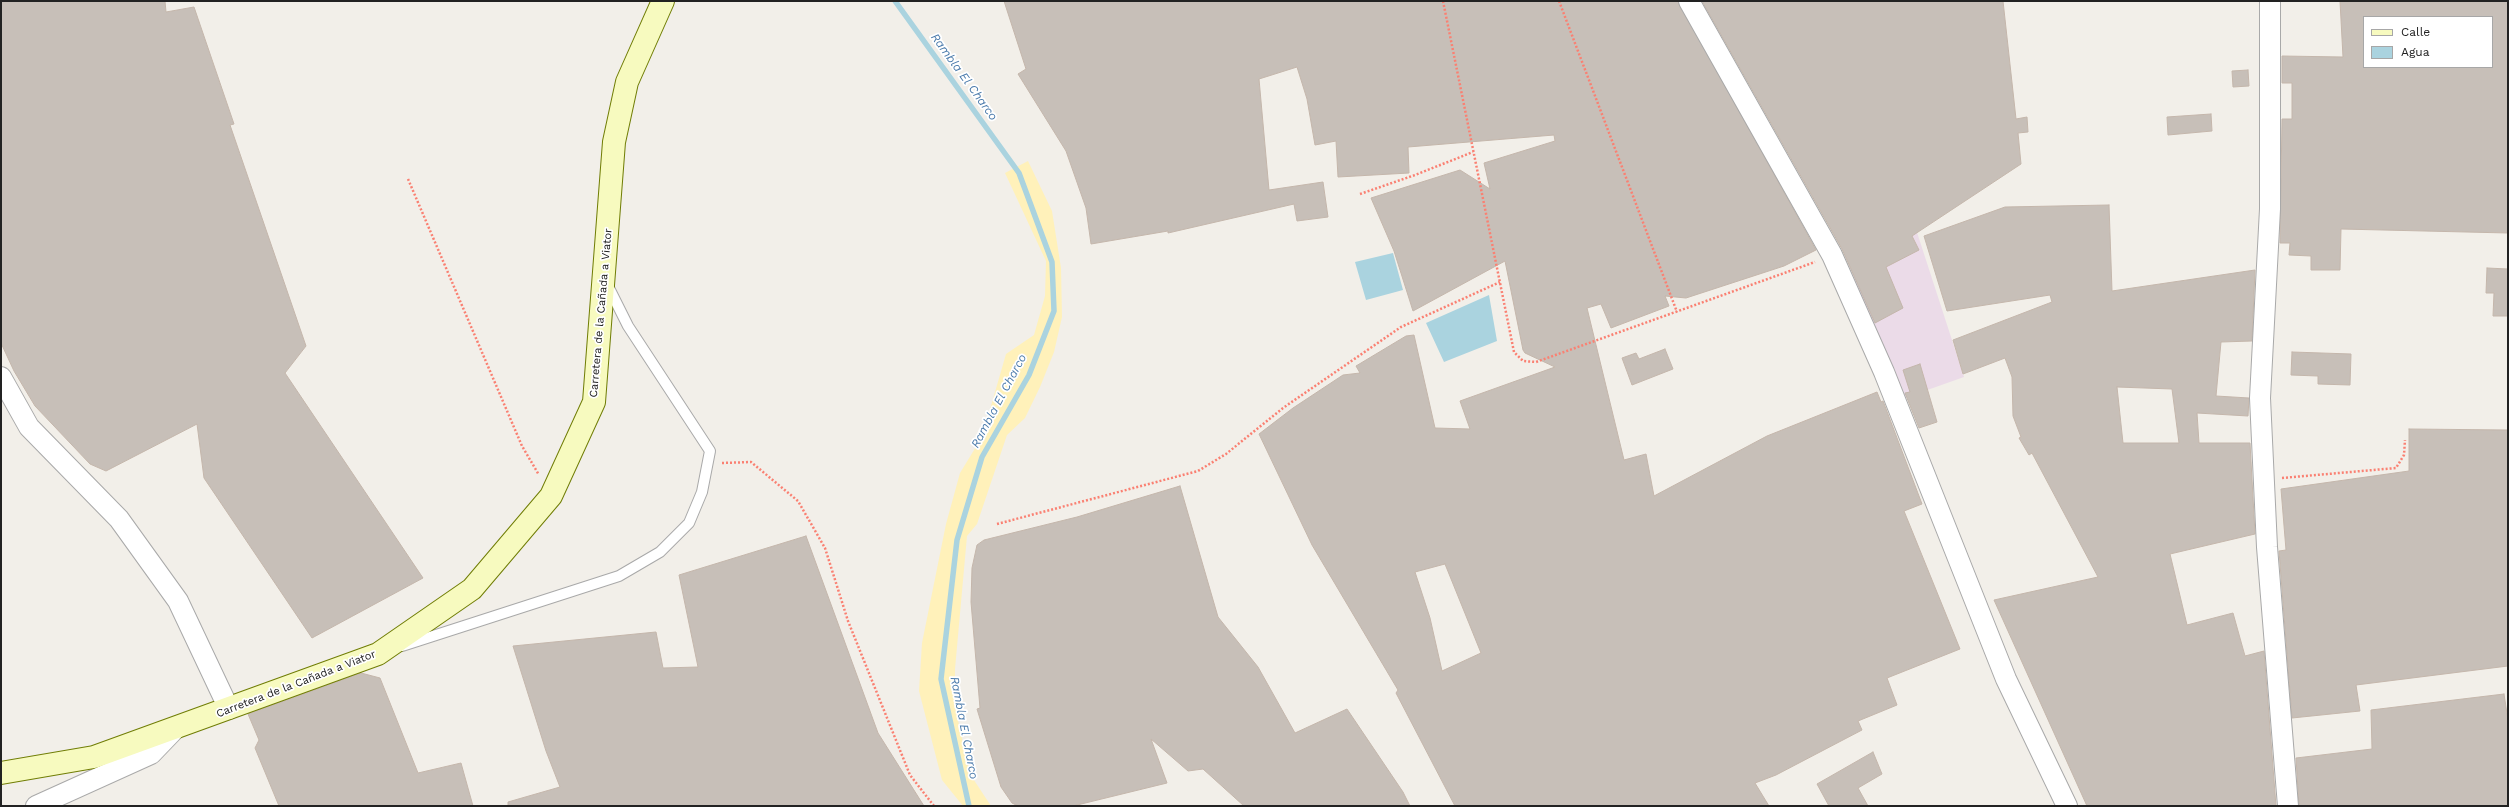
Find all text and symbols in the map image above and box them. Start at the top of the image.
legend [2363,16,2493,68]
text: Calle [2401,25,2430,39]
water label: Rambla El Charco [928,31,1000,123]
text: Agua [2401,45,2430,59]
street label: Carretera de la Cañada a Viator [587,228,615,398]
water label: Rambla El Charco [968,352,1030,450]
street label: Carretera de la Cañada a Viator [214,647,378,721]
water label: Rambla El Charco [947,676,981,780]

